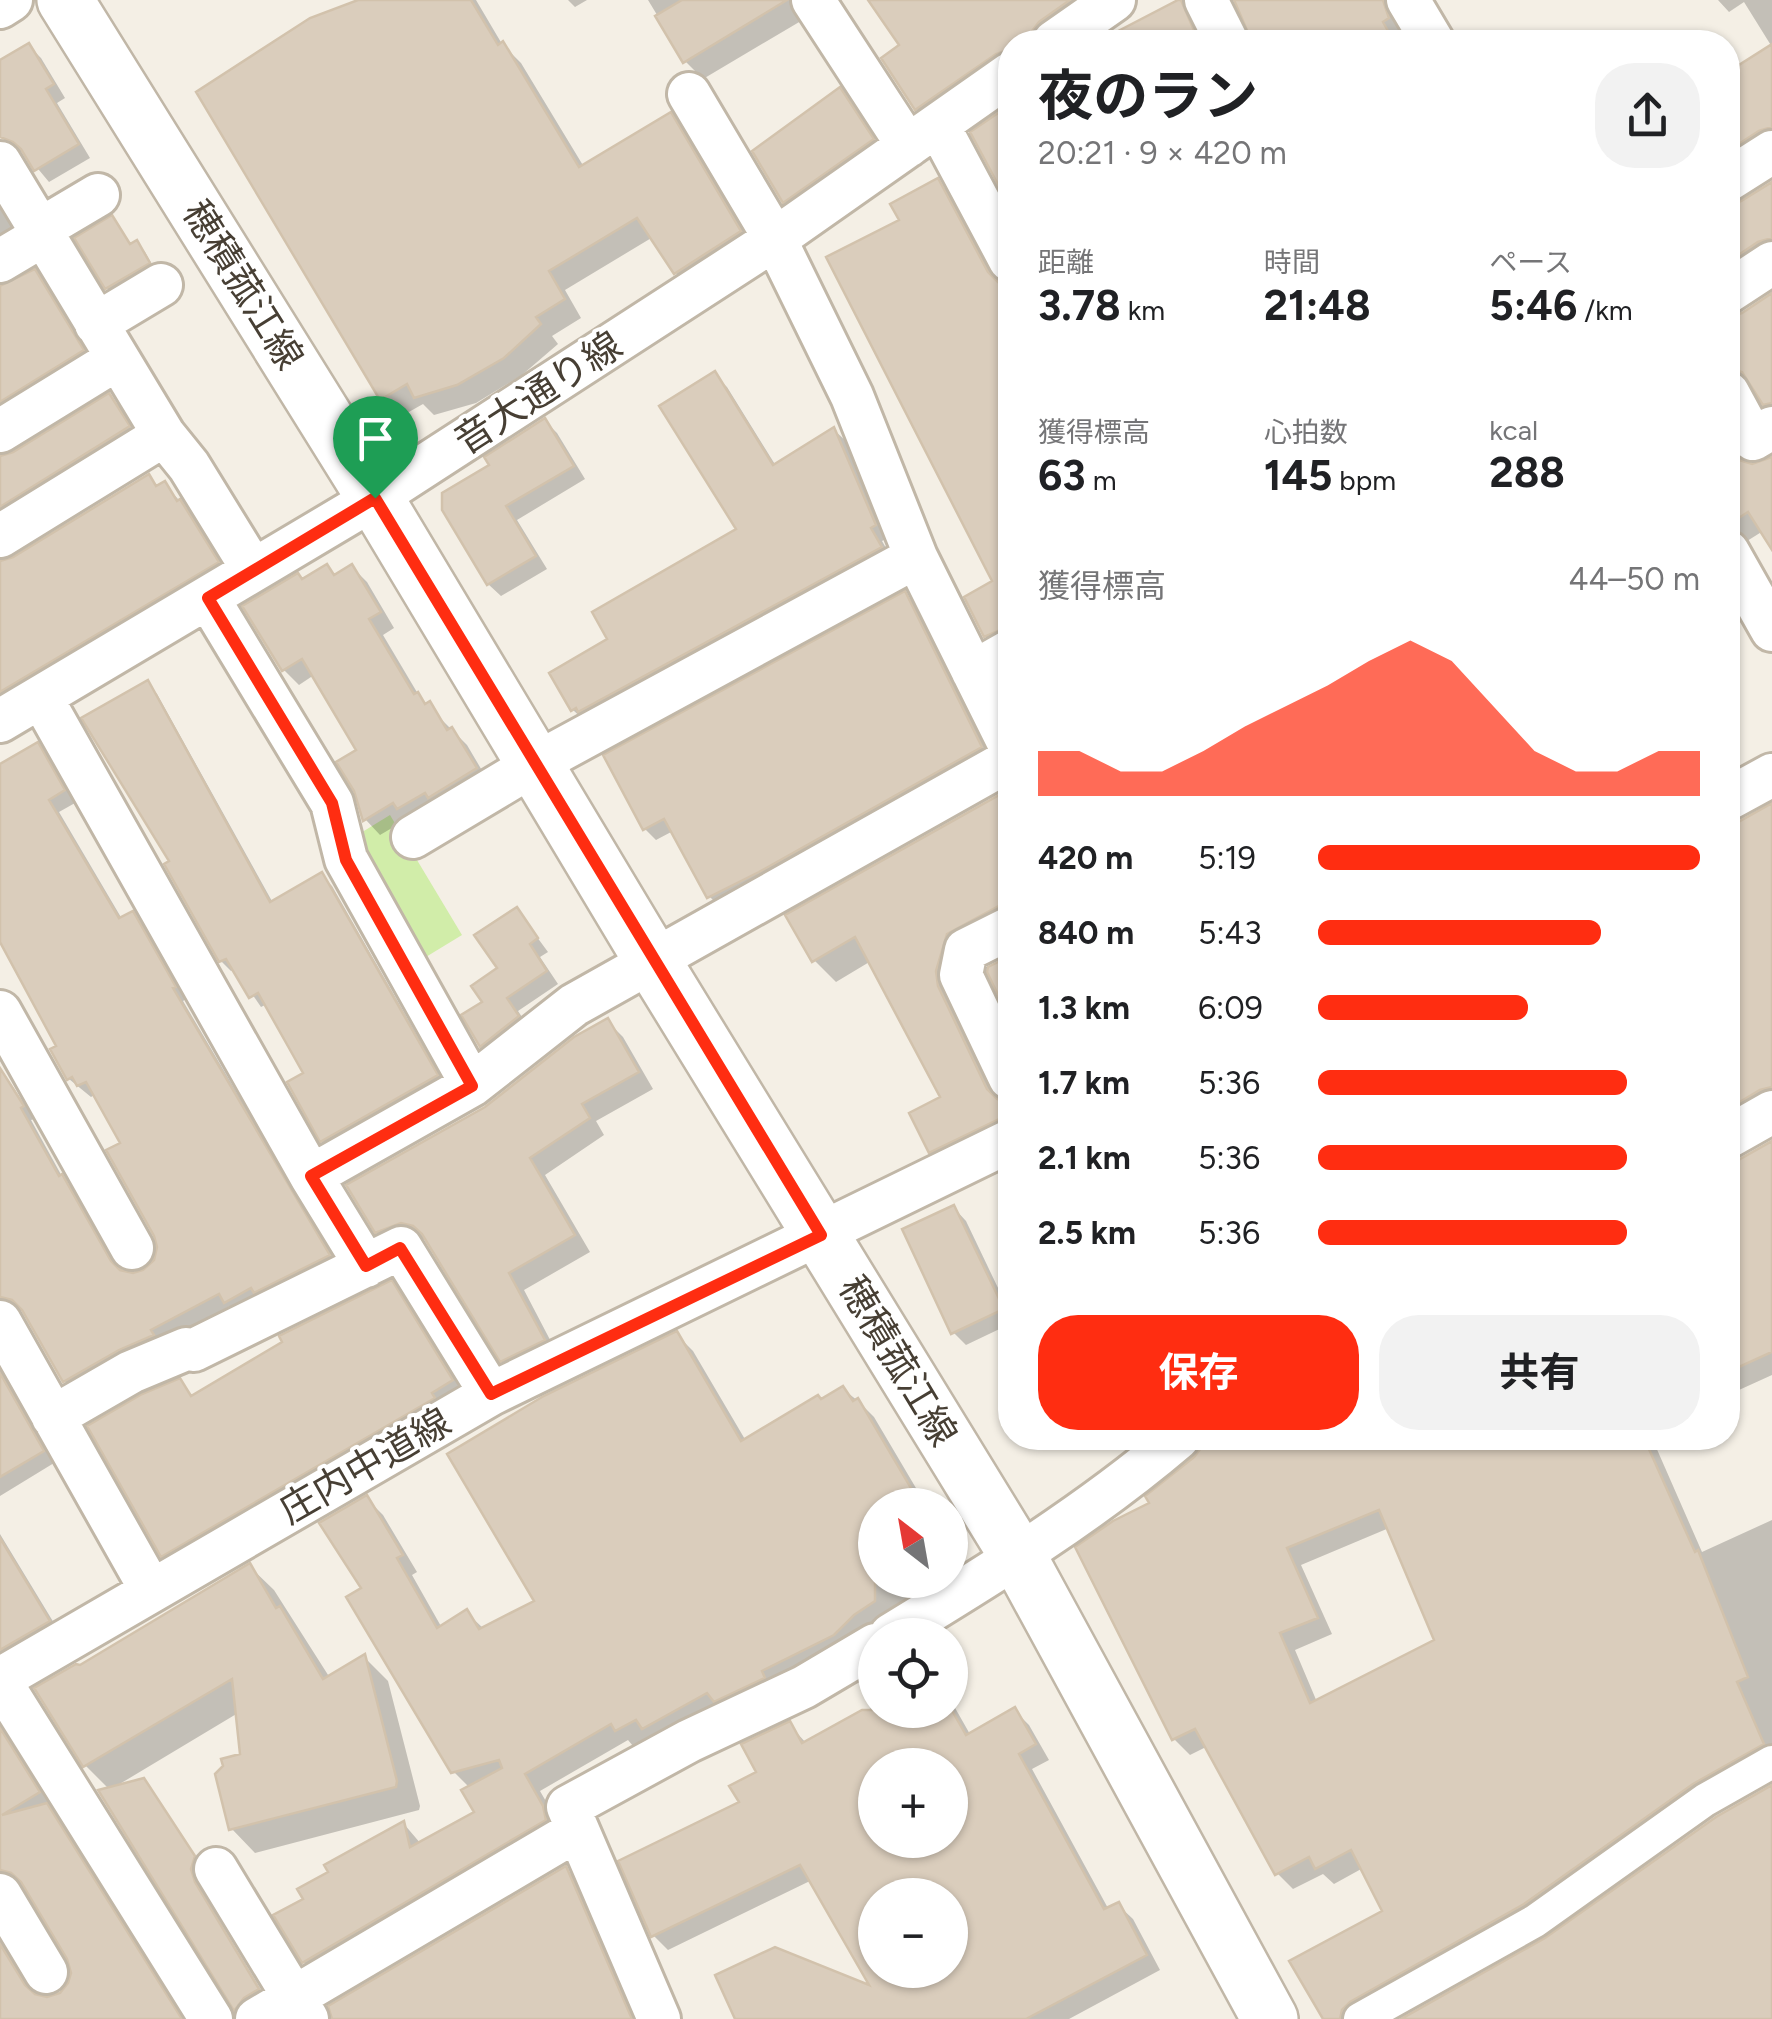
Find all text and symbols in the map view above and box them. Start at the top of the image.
text: 夜のラン [1038,63,1258,129]
button: share [1595,63,1700,168]
text: 20:21 · 9 × 420 m [1038,134,1287,172]
street label: 穂積菰江線 [173,192,313,378]
text: 距離 [1038,245,1094,279]
text: 時間 [1264,245,1320,279]
text: ペース [1489,245,1572,279]
text: 3.78 [1038,280,1121,331]
text: 21:48 [1264,280,1371,331]
text: 5:46 [1489,280,1577,331]
text: km [1121,293,1165,327]
text: /km [1577,293,1633,327]
street label: 音大通り線 [446,322,630,464]
pin [333,396,418,499]
icon: arrive [348,411,403,466]
text: kcal [1489,413,1538,447]
text: 獲得標高 [1038,415,1150,449]
text: 心拍数 [1264,415,1348,449]
text: 288 [1489,447,1565,498]
text: 63 [1038,450,1086,501]
text: 145 [1264,450,1332,501]
text: m [1086,463,1116,497]
text: bpm [1332,463,1396,497]
text: 44–50 m [1569,560,1700,598]
text: 獲得標高 [1038,567,1166,605]
text: 420 m [1038,839,1133,877]
text: 5:19 [1198,839,1256,877]
text: 840 m [1038,914,1134,952]
text: 5:43 [1198,914,1262,952]
text: 1.3 km [1038,989,1130,1027]
text: 6:09 [1198,989,1263,1027]
text: 1.7 km [1038,1064,1130,1102]
text: 5:36 [1198,1064,1260,1102]
text: 2.1 km [1038,1139,1131,1177]
text: 5:36 [1198,1139,1260,1177]
text: 2.5 km [1038,1214,1136,1252]
text: 5:36 [1198,1214,1260,1252]
street label: 穂積菰江線 [829,1268,967,1454]
button: 保存 [1038,1315,1359,1430]
button: 共有 [1379,1315,1700,1430]
street label: 庄内中道線 [271,1399,459,1533]
north arrow [858,1488,968,1598]
map controls [858,1488,968,1988]
button: locate [858,1618,968,1728]
button: + [858,1748,968,1858]
button: − [858,1878,968,1988]

